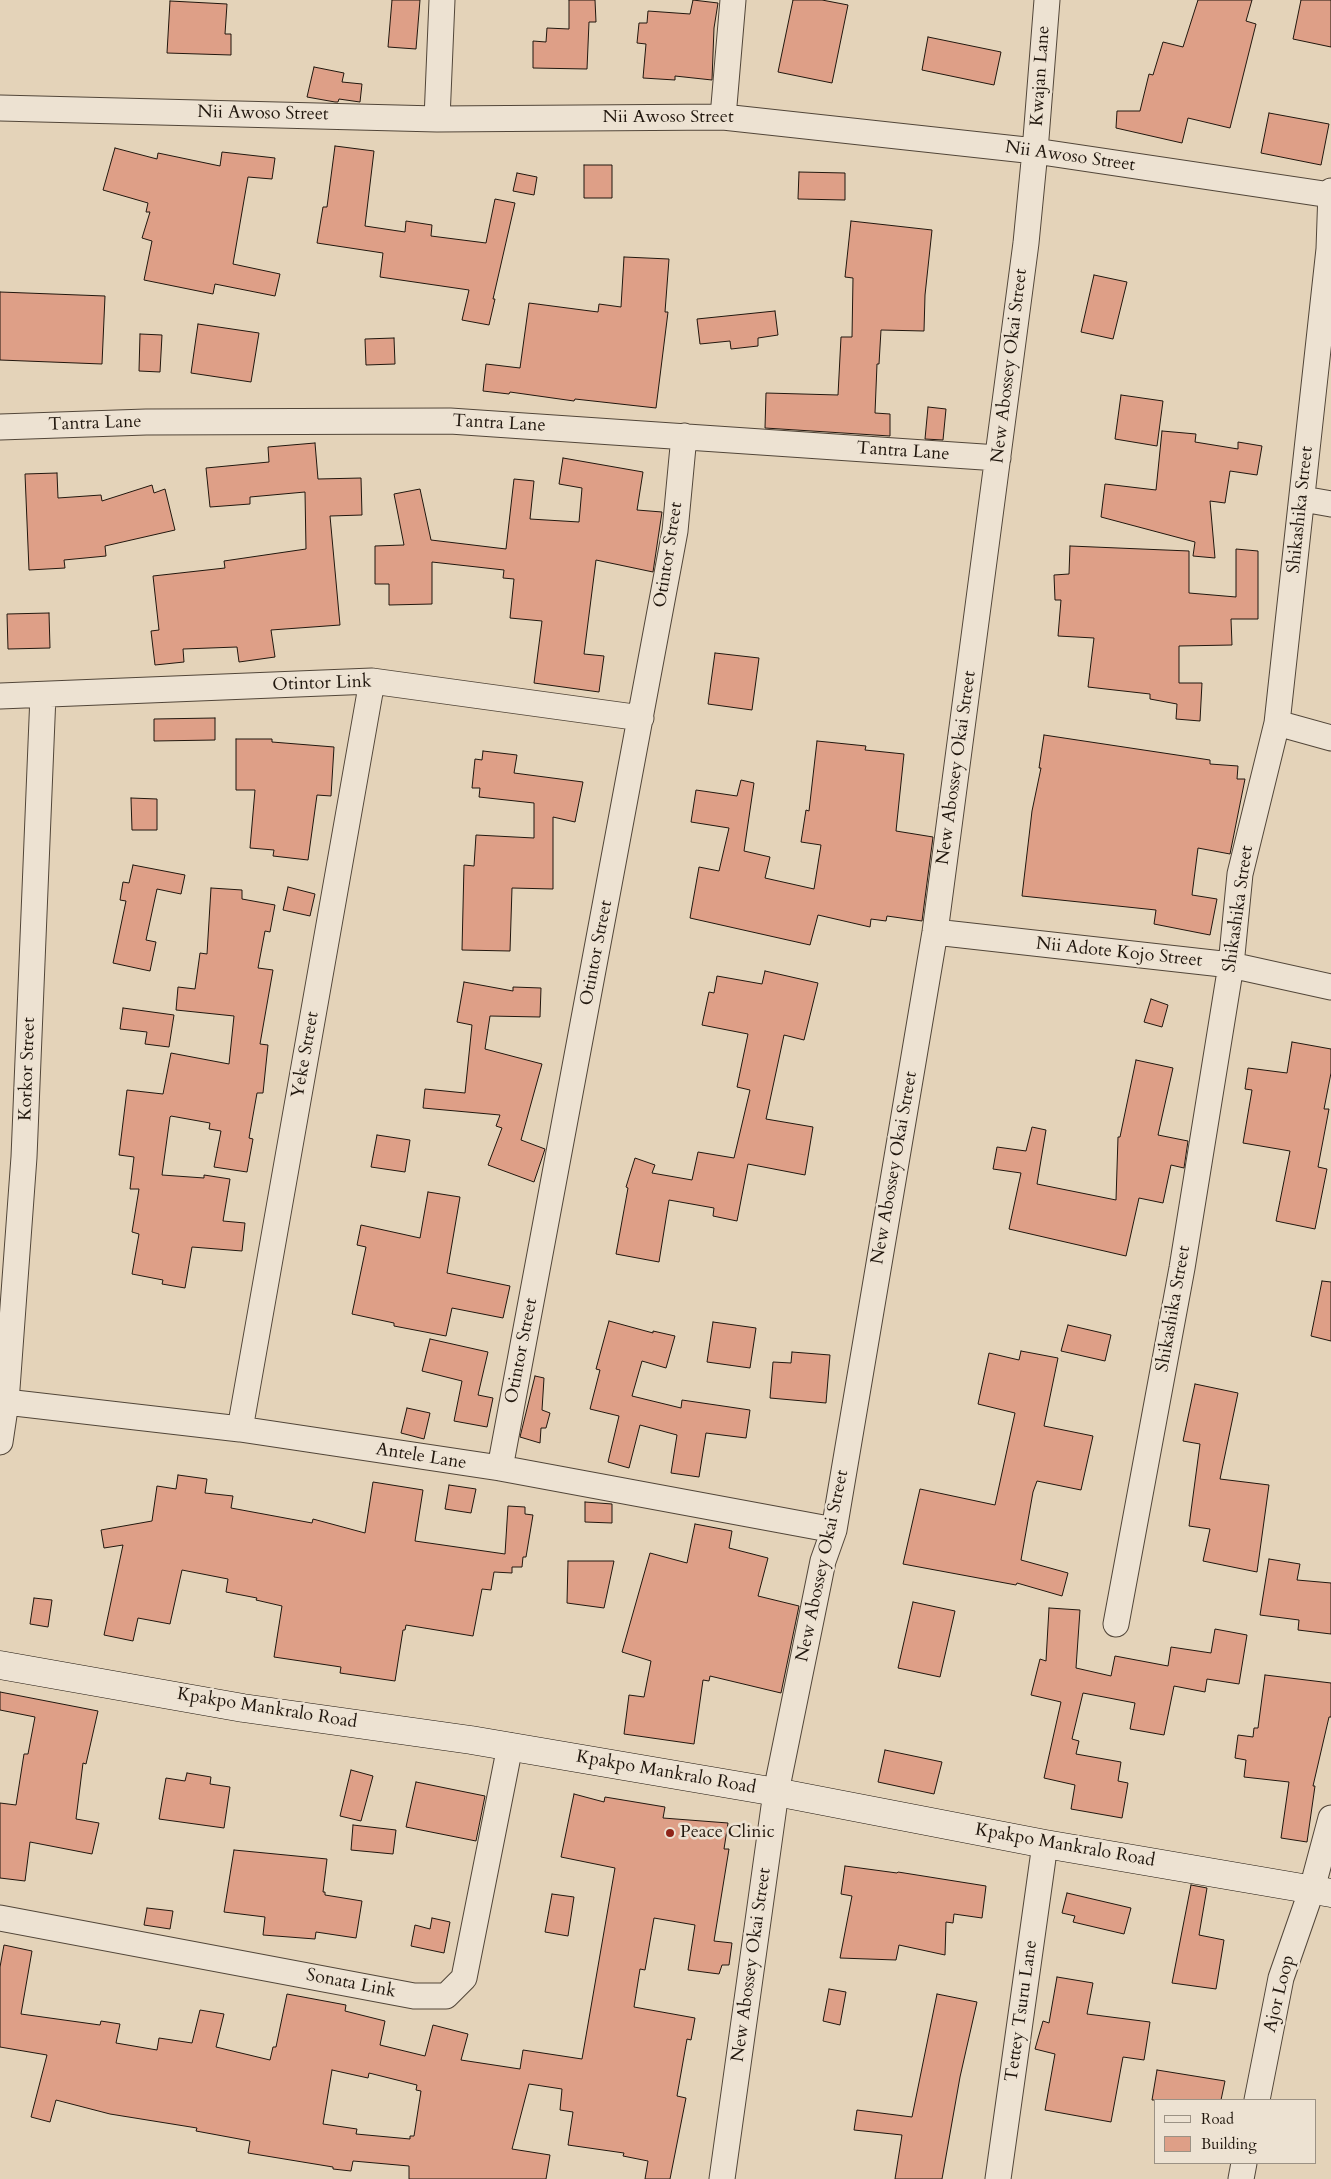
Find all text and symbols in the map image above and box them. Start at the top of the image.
street label: Kwajan Lane [1027,25,1055,127]
street label: Nii Awoso Street [197,102,329,126]
street label: Nii Awoso Street [602,107,734,129]
street label: Nii Awoso Street [1004,137,1136,177]
street label: New Abossey Okai Street [987,268,1033,464]
street label: Tantra Lane [452,411,546,437]
street label: Tantra Lane [48,412,142,436]
street label: Tantra Lane [856,438,950,466]
street label: Shikashika Street [1284,445,1318,575]
street label: Otintor Street [650,501,688,609]
street label: New Abossey Okai Street [933,670,981,866]
street label: Otintor Link [272,671,372,697]
street label: Shikashika Street [1219,844,1259,974]
street label: Otintor Street [576,899,618,1007]
street label: Nii Adote Kojo Street [1035,934,1203,972]
street label: Yeke Street [288,1010,324,1100]
street label: Korkor Street [15,1017,41,1121]
street label: New Abossey Okai Street [867,1070,923,1266]
street label: Shikashika Street [1152,1244,1196,1374]
street label: Otintor Street [501,1297,543,1405]
street label: Antele Lane [374,1439,468,1475]
street label: New Abossey Okai Street [792,1468,854,1664]
street label: Kpakpo Mankralo Road [175,1684,359,1734]
street label: Kpakpo Mankralo Road [574,1747,758,1799]
street label: Kpakpo Mankralo Road [973,1820,1157,1872]
place label: Peace Clinic [680,1822,775,1844]
marker: Peace Clinic [664,1827,676,1839]
street label: New Abossey Okai Street [728,1867,776,2063]
street label: Tettey Tsuru Lane [1001,1939,1043,2083]
street label: Ajor Loop [1260,1953,1300,2035]
street label: Sonata Link [304,1965,398,2003]
legend [1154,2099,1316,2164]
text: Road [1201,2109,1234,2129]
text: Building [1201,2134,1257,2154]

